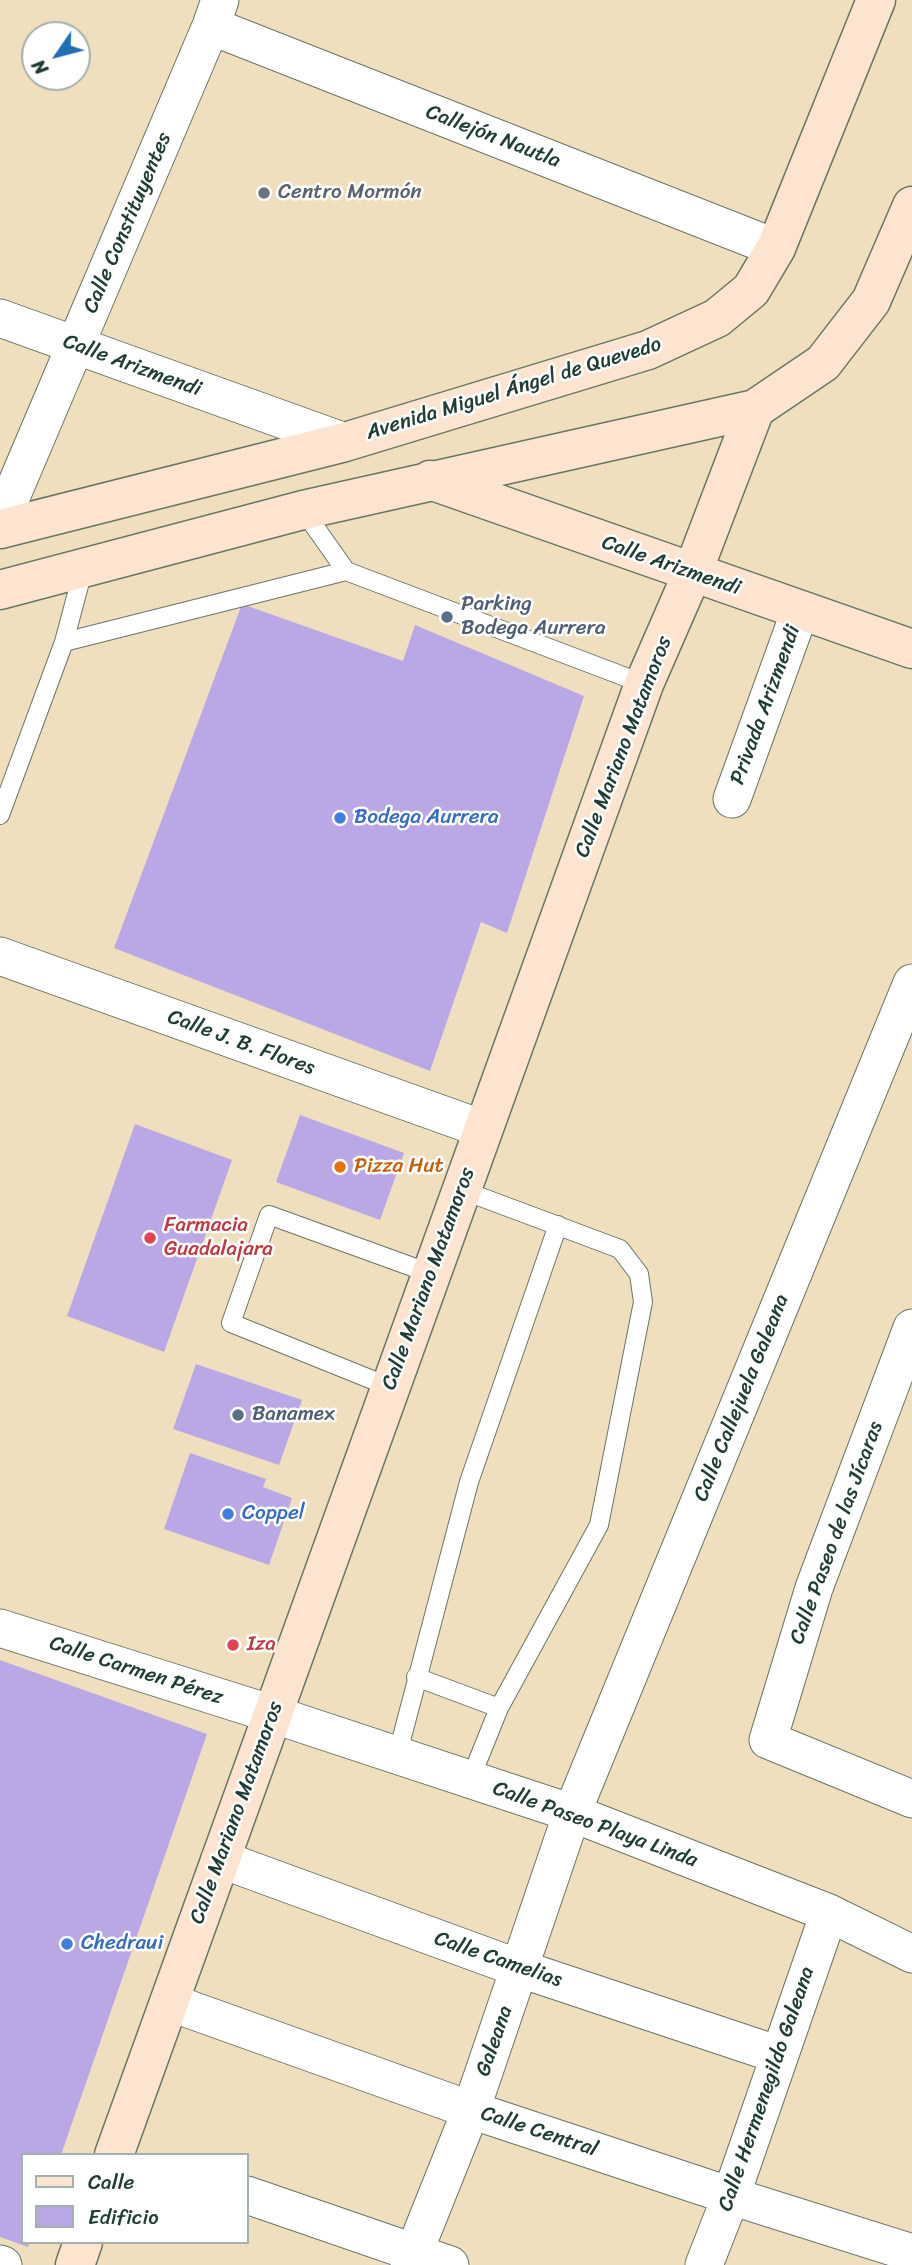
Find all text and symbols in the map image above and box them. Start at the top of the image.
north arrow [21,21,91,91]
text: N [23,52,57,82]
street label: Callejón Nautla [422,100,564,174]
street label: Calle Constituyentes [78,129,178,317]
place label: Centro Mormón [278,180,422,206]
marker: Centro Mormón [256,185,272,201]
street label: Calle Arizmendi [60,329,204,403]
street label: Avenida Miguel Ángel de Quevedo [363,332,665,446]
street label: Calle Arizmendi [598,530,744,602]
place label: Parking Bodega Aurrera [461,592,606,642]
marker: Parking Bodega Aurrera [439,609,455,625]
street label: Privada Arizmendi [725,622,807,788]
street label: Calle Mariano Matamoros [570,633,678,861]
place label: Bodega Aurrera [354,805,499,831]
marker: Bodega Aurrera [332,810,348,826]
street label: Calle J. B. Flores [164,1005,318,1081]
place label: Pizza Hut [354,1154,444,1180]
marker: Pizza Hut [332,1159,348,1175]
street label: Calle Mariano Matamoros [377,1164,481,1394]
place label: Farmacia Guadalajara [164,1213,273,1263]
marker: Farmacia Guadalajara [142,1230,158,1246]
street label: Calle Callejuela Galeana [689,1291,795,1505]
place label: Banamex [252,1402,335,1428]
marker: Banamex [230,1407,246,1423]
street label: Calle Paseo de las Jícaras [785,1418,889,1648]
place label: Coppel [242,1501,305,1527]
marker: Coppel [220,1506,236,1522]
street label: Calle Carmen Pérez [46,1631,226,1711]
place label: Iza [247,1632,276,1658]
marker: Iza [225,1637,241,1653]
street label: Calle Mariano Matamoros [185,1698,289,1928]
street label: Calle Paseo Playa Linda [489,1776,701,1874]
street label: Calle Camelias [431,1926,565,1994]
place label: Chedraui [81,1931,163,1957]
marker: Chedraui [59,1936,75,1952]
street label: Calle Hermenegildo Galeana [713,1963,821,2215]
street label: Galeana [471,2002,519,2080]
street label: Calle Central [477,2101,601,2163]
legend [21,2153,248,2244]
text: Calle [88,2163,134,2201]
text: Edificio [88,2198,159,2236]

